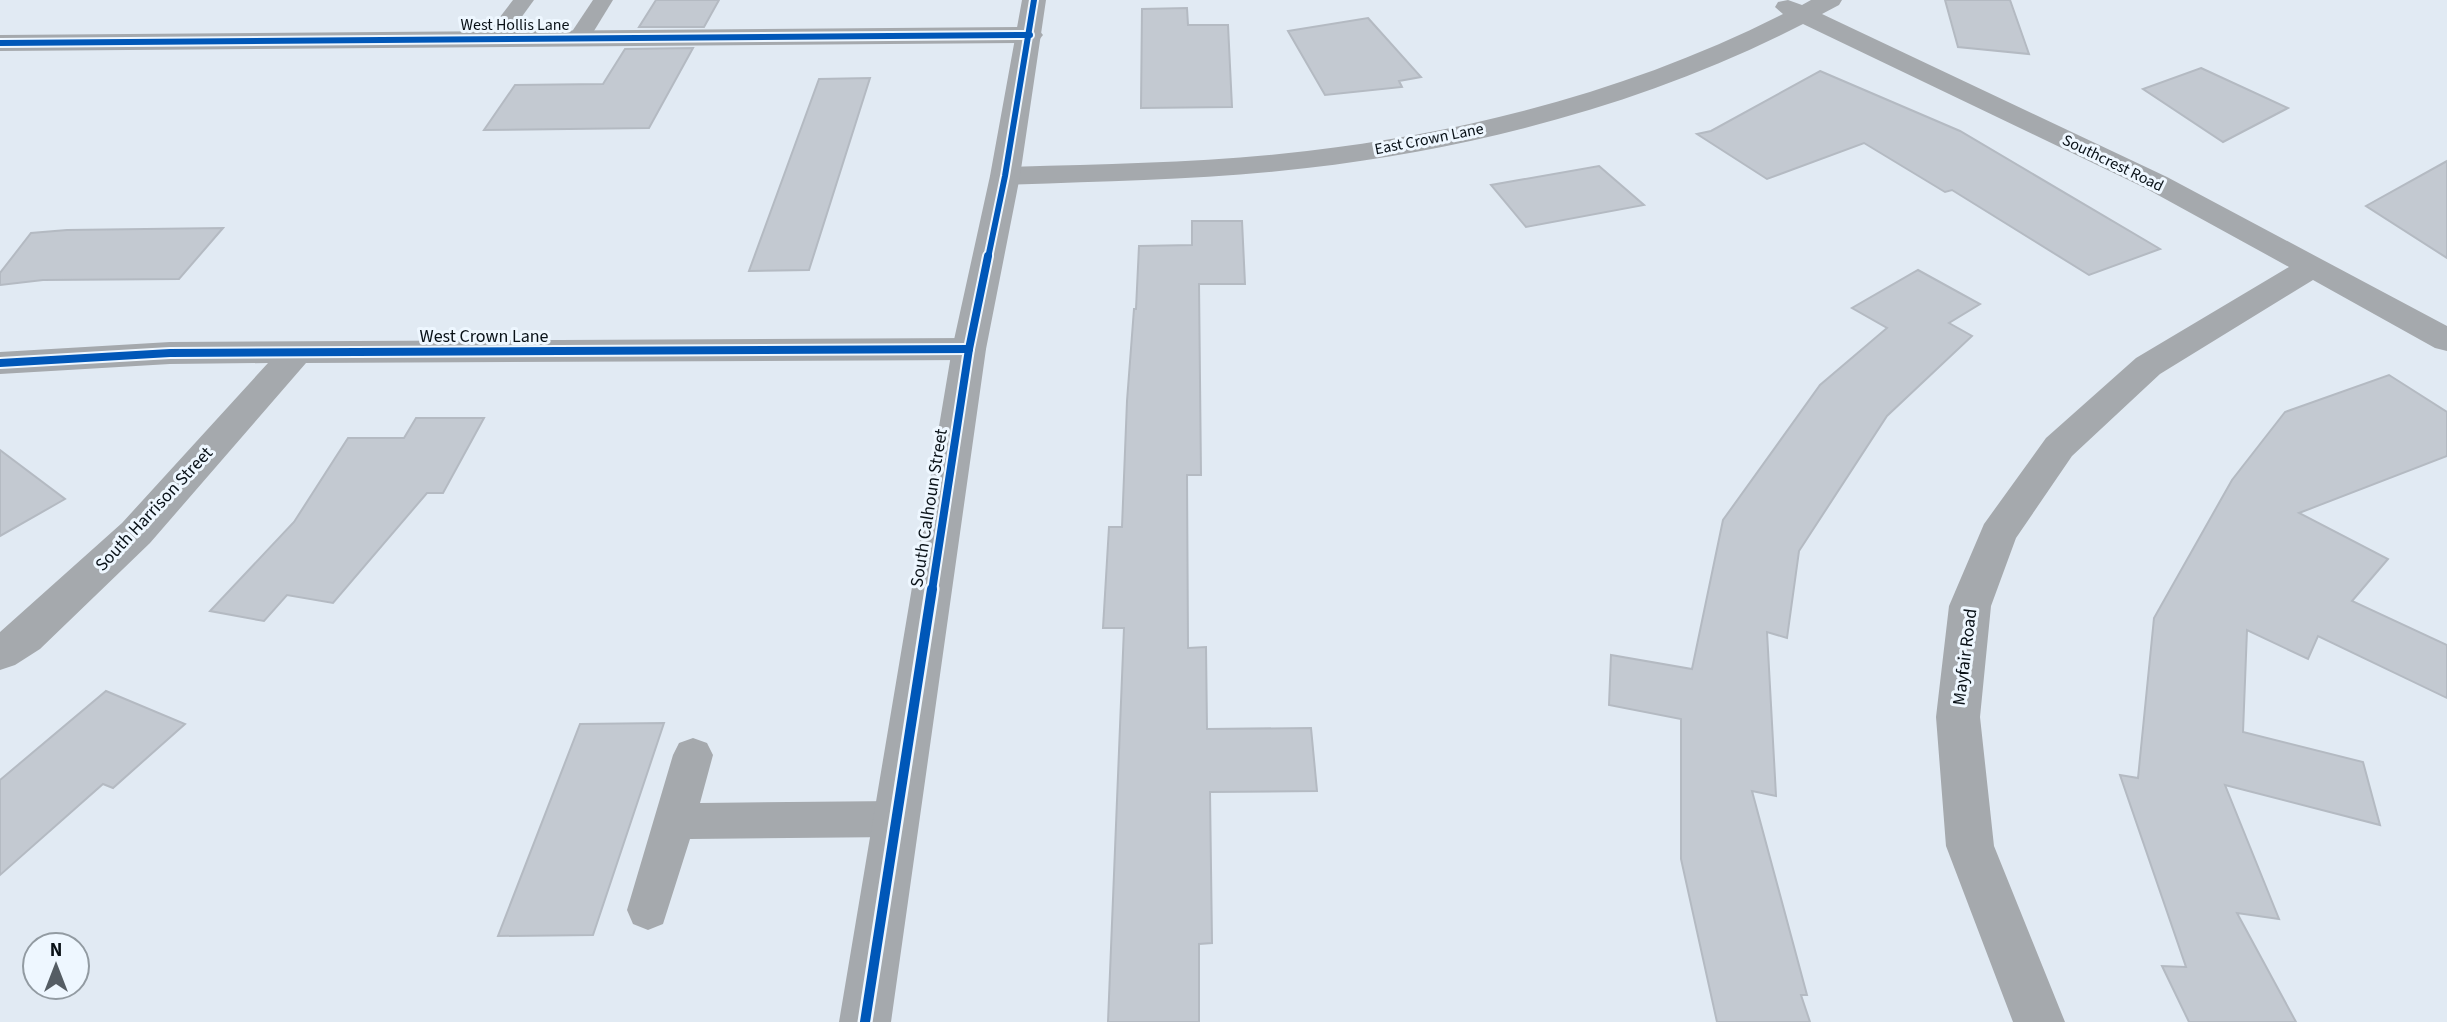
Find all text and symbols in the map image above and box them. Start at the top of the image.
street label: West Hollis Lane [460,14,570,36]
street label: East Crown Lane [1373,118,1485,160]
street label: Southcrest Road [2059,129,2167,197]
street label: West Crown Lane [420,324,549,349]
street label: South Calhoun Street [904,427,954,589]
street label: South Harrison Street [90,441,218,577]
street label: Mayfair Road [1947,607,1983,707]
north arrow [21,931,91,1001]
text: N [50,937,62,964]

